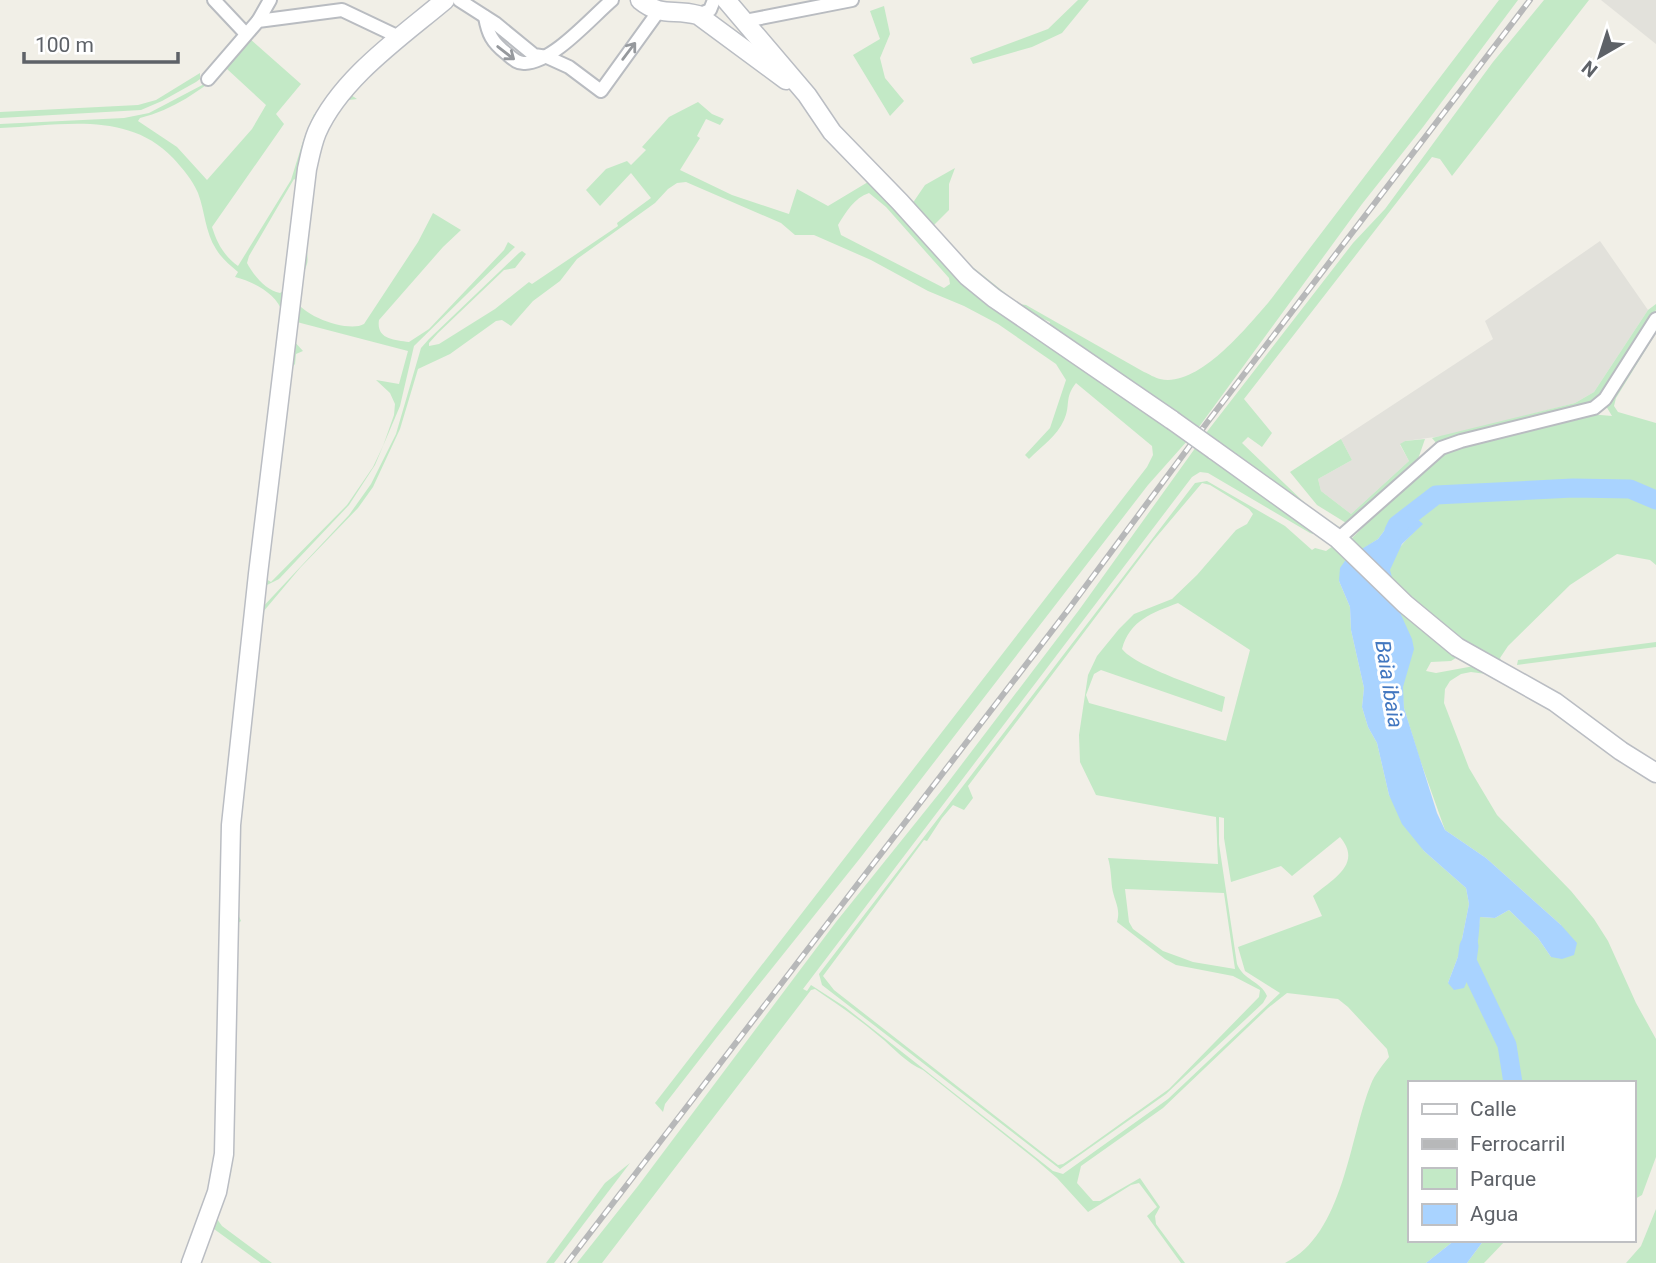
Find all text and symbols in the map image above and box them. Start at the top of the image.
scale bar [24,21,178,65]
north arrow [1565,21,1635,91]
text: 100 m [35,33,94,57]
one-way arrow [621,42,636,61]
one-way arrow [497,46,515,61]
text: N [1577,56,1602,82]
water label: Baia ibaia [1370,638,1408,730]
legend [1408,1081,1635,1242]
text: Calle [1470,1097,1516,1121]
text: Ferrocarril [1470,1132,1565,1156]
text: Parque [1470,1167,1536,1191]
text: Agua [1470,1202,1519,1226]

